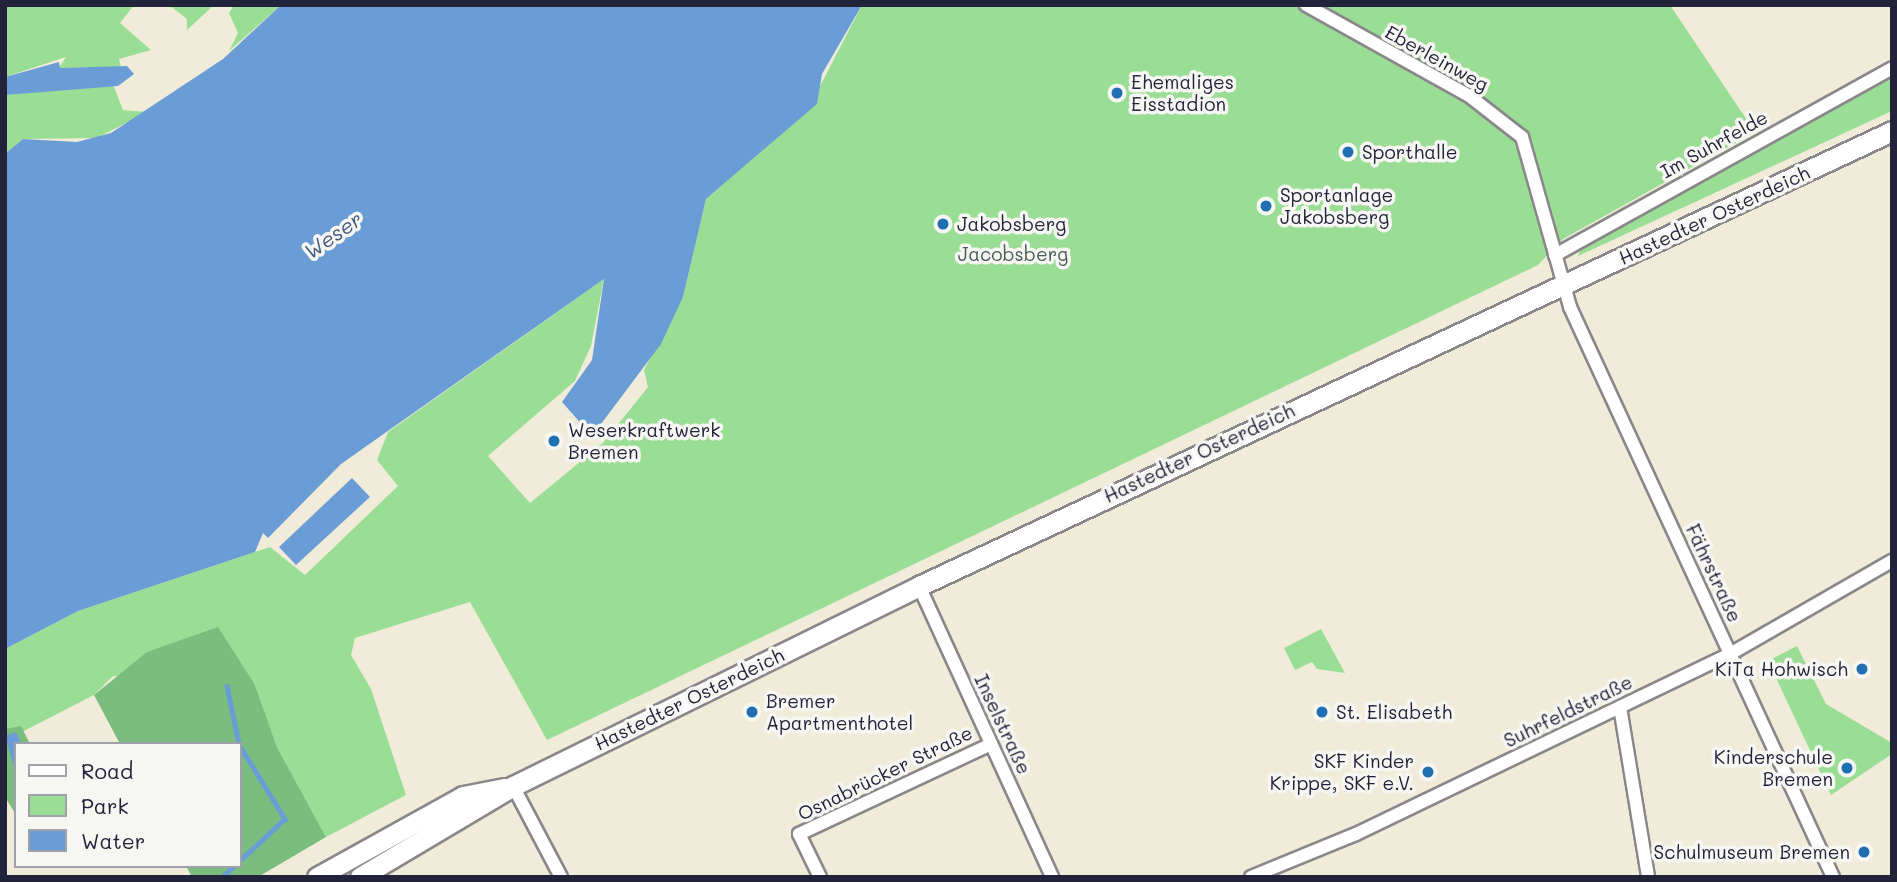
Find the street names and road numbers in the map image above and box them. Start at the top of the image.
street label: Eberleinweg [1381,20,1493,96]
street label: Im Suhrfelde [1657,105,1771,183]
street label: Hastedter Osterdeich [1615,161,1813,269]
street label: Hastedter Osterdeich [1100,399,1298,507]
street label: Fährstraße [1681,520,1747,626]
street label: Hastedter Osterdeich [591,643,787,755]
street label: Suhrfeldstraße [1500,670,1636,752]
street label: Inselstraße [970,671,1036,777]
street label: Osnabrücker Straße [794,721,976,825]

